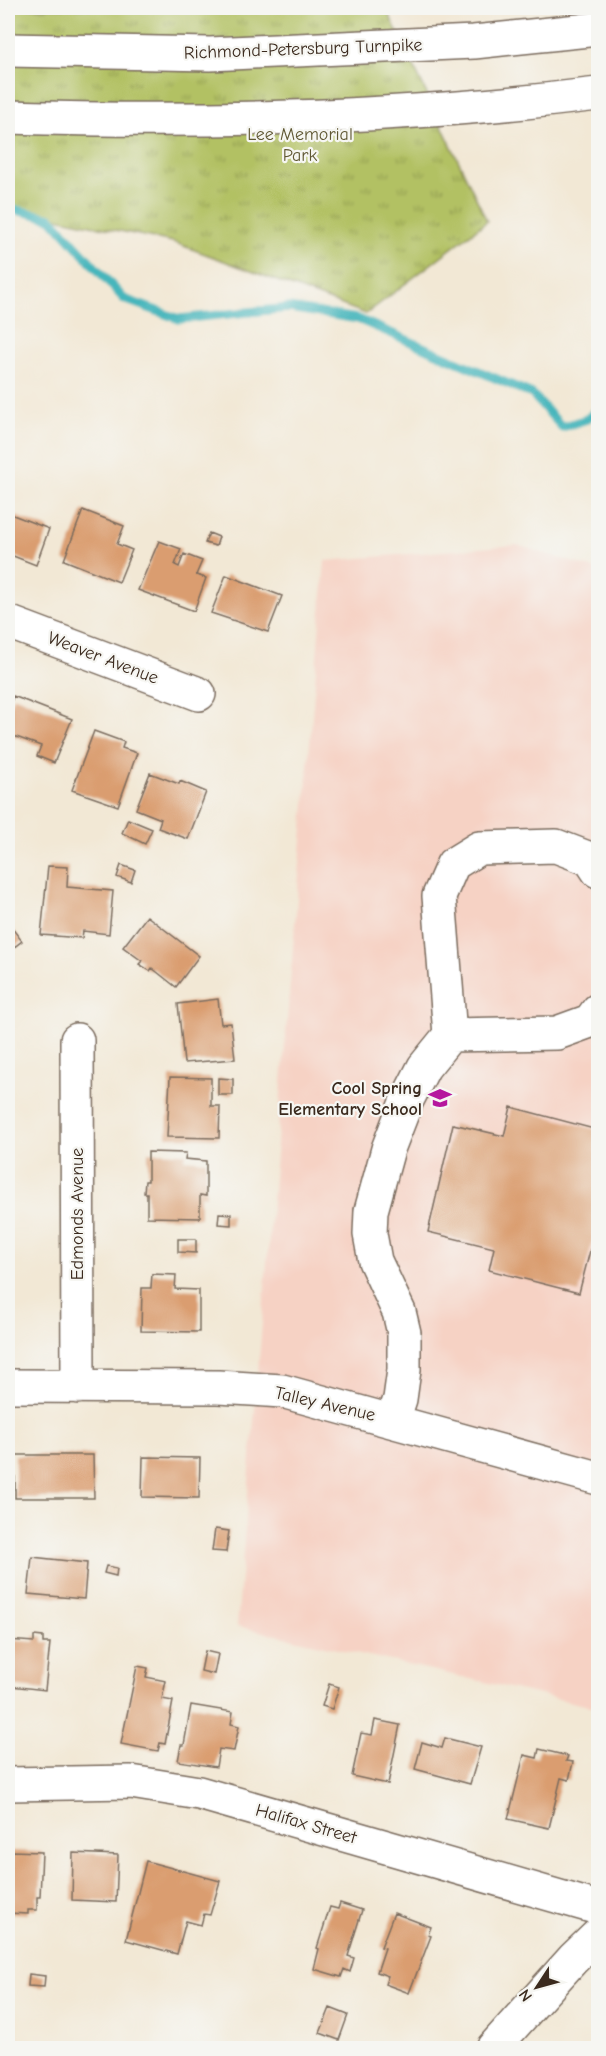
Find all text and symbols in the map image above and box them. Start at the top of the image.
street label: Richmond-Petersburg Turnpike [183,34,423,64]
park label: Lee Memorial Park [247,124,353,166]
street label: Weaver Avenue [45,627,161,689]
place label: Cool Spring Elementary School [278,1078,422,1120]
school or university icon: Cool Spring Elementary School [427,1085,453,1111]
street label: Edmonds Avenue [67,1148,88,1280]
street label: Talley Avenue [273,1382,377,1426]
street label: Halifax Street [253,1800,360,1849]
north arrow [507,1957,567,2017]
text: N [515,1986,536,2005]

